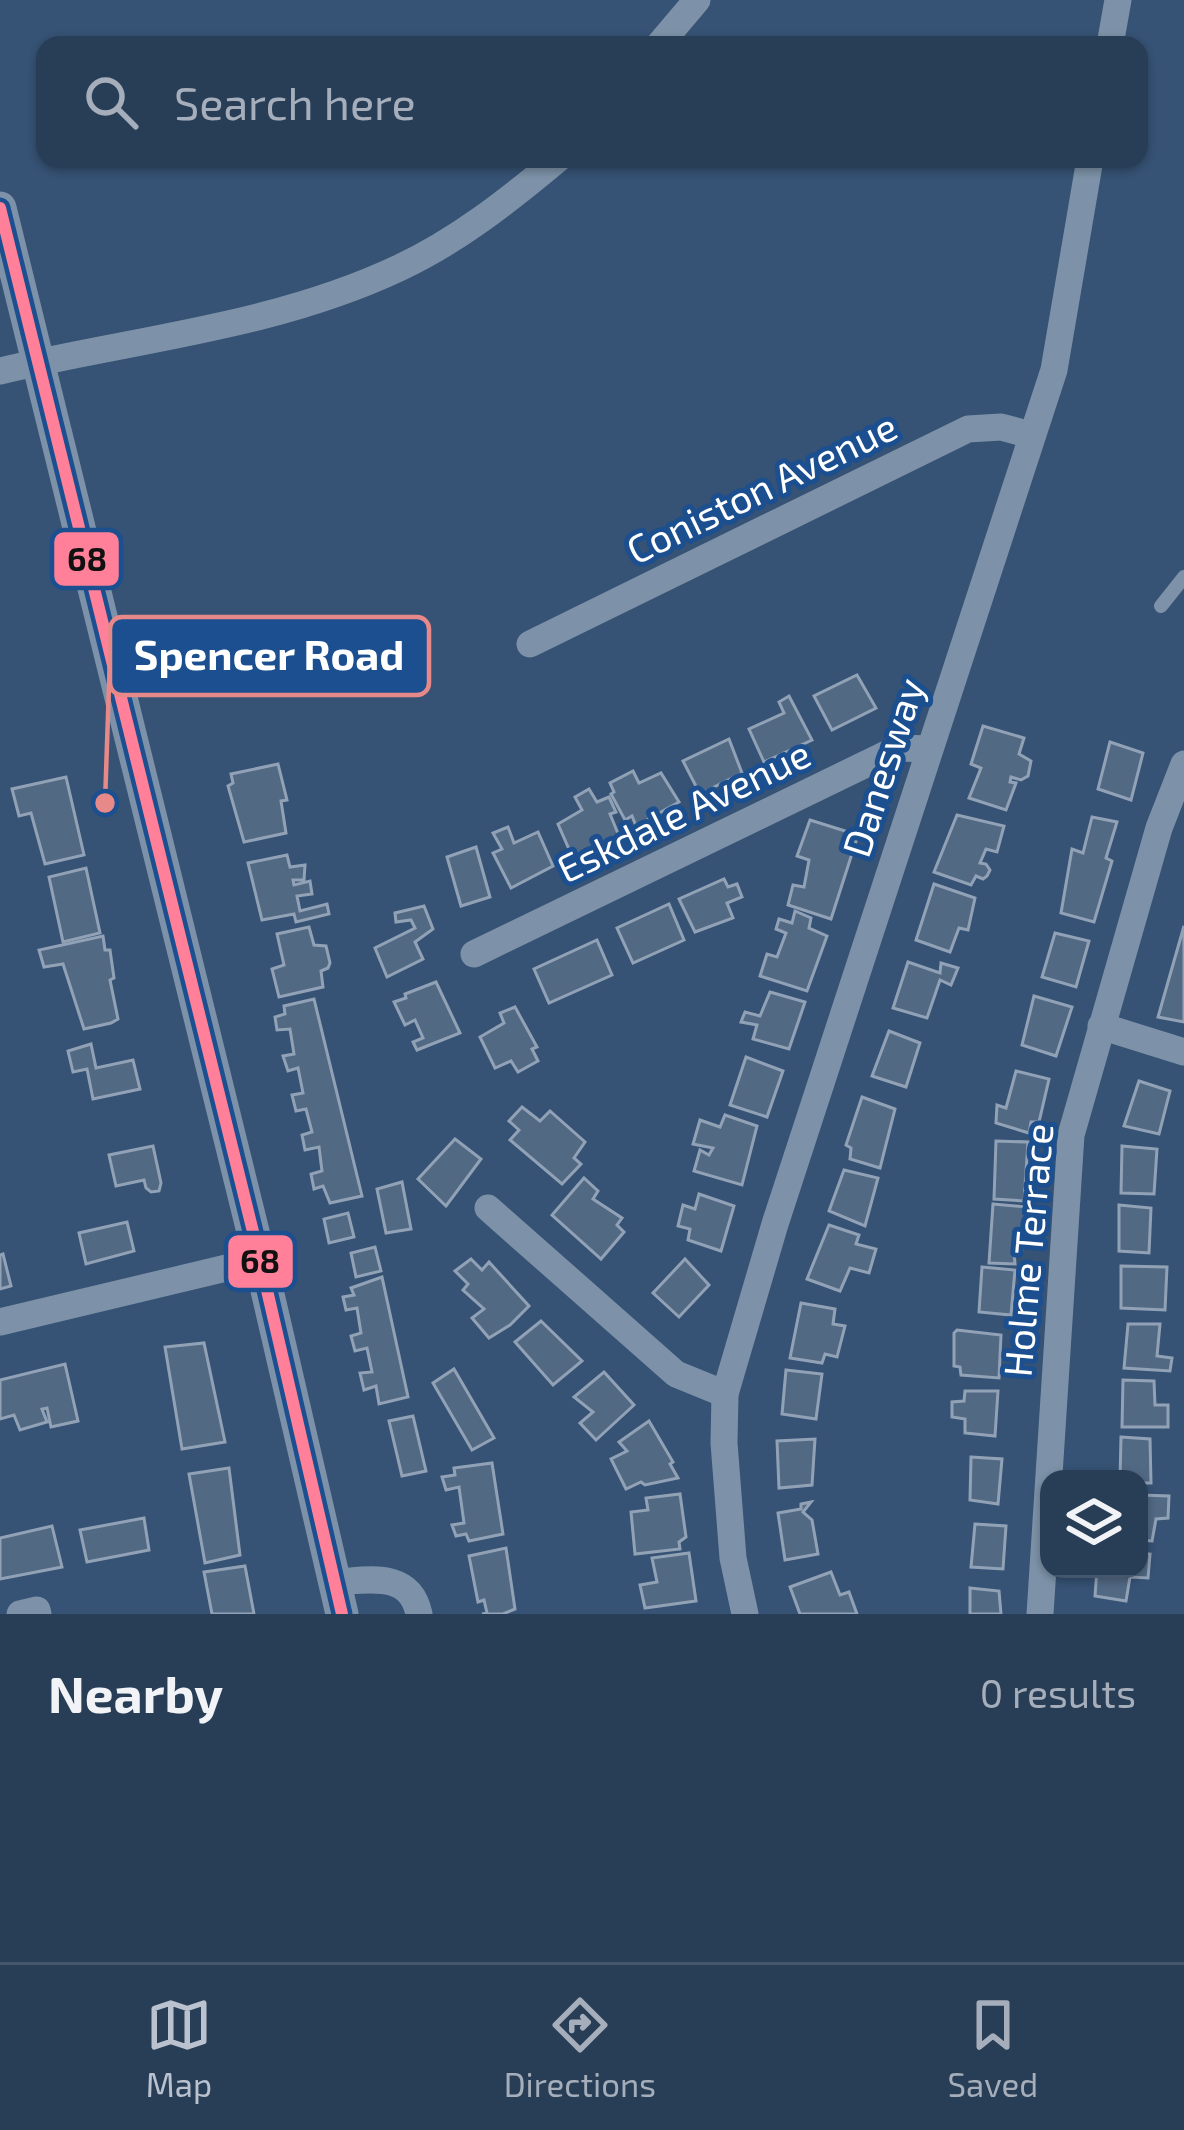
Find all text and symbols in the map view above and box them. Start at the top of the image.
search box [36,36,1148,168]
icon: search [78,69,144,135]
text: Search here [174,75,416,129]
street label: Coniston Avenue [618,401,904,573]
line badge: 68 [52,530,121,588]
text: 68 [67,538,107,578]
callout: Spencer Road [110,617,429,695]
text: Spencer Road [134,628,404,678]
street label: Danesway [831,672,933,862]
street label: Eskdale Avenue [549,728,817,892]
street label: Holme Terrace [993,1121,1061,1379]
line badge: 68 [226,1233,295,1290]
text: 68 [240,1240,280,1280]
map controls [1040,1470,1148,1578]
button: layers [1040,1470,1148,1578]
text: Nearby [48,1662,223,1723]
text: 0 results [980,1669,1136,1716]
tab: Map [146,1992,212,2104]
tab: Directions [504,1992,656,2104]
tab: Saved [948,1992,1038,2104]

